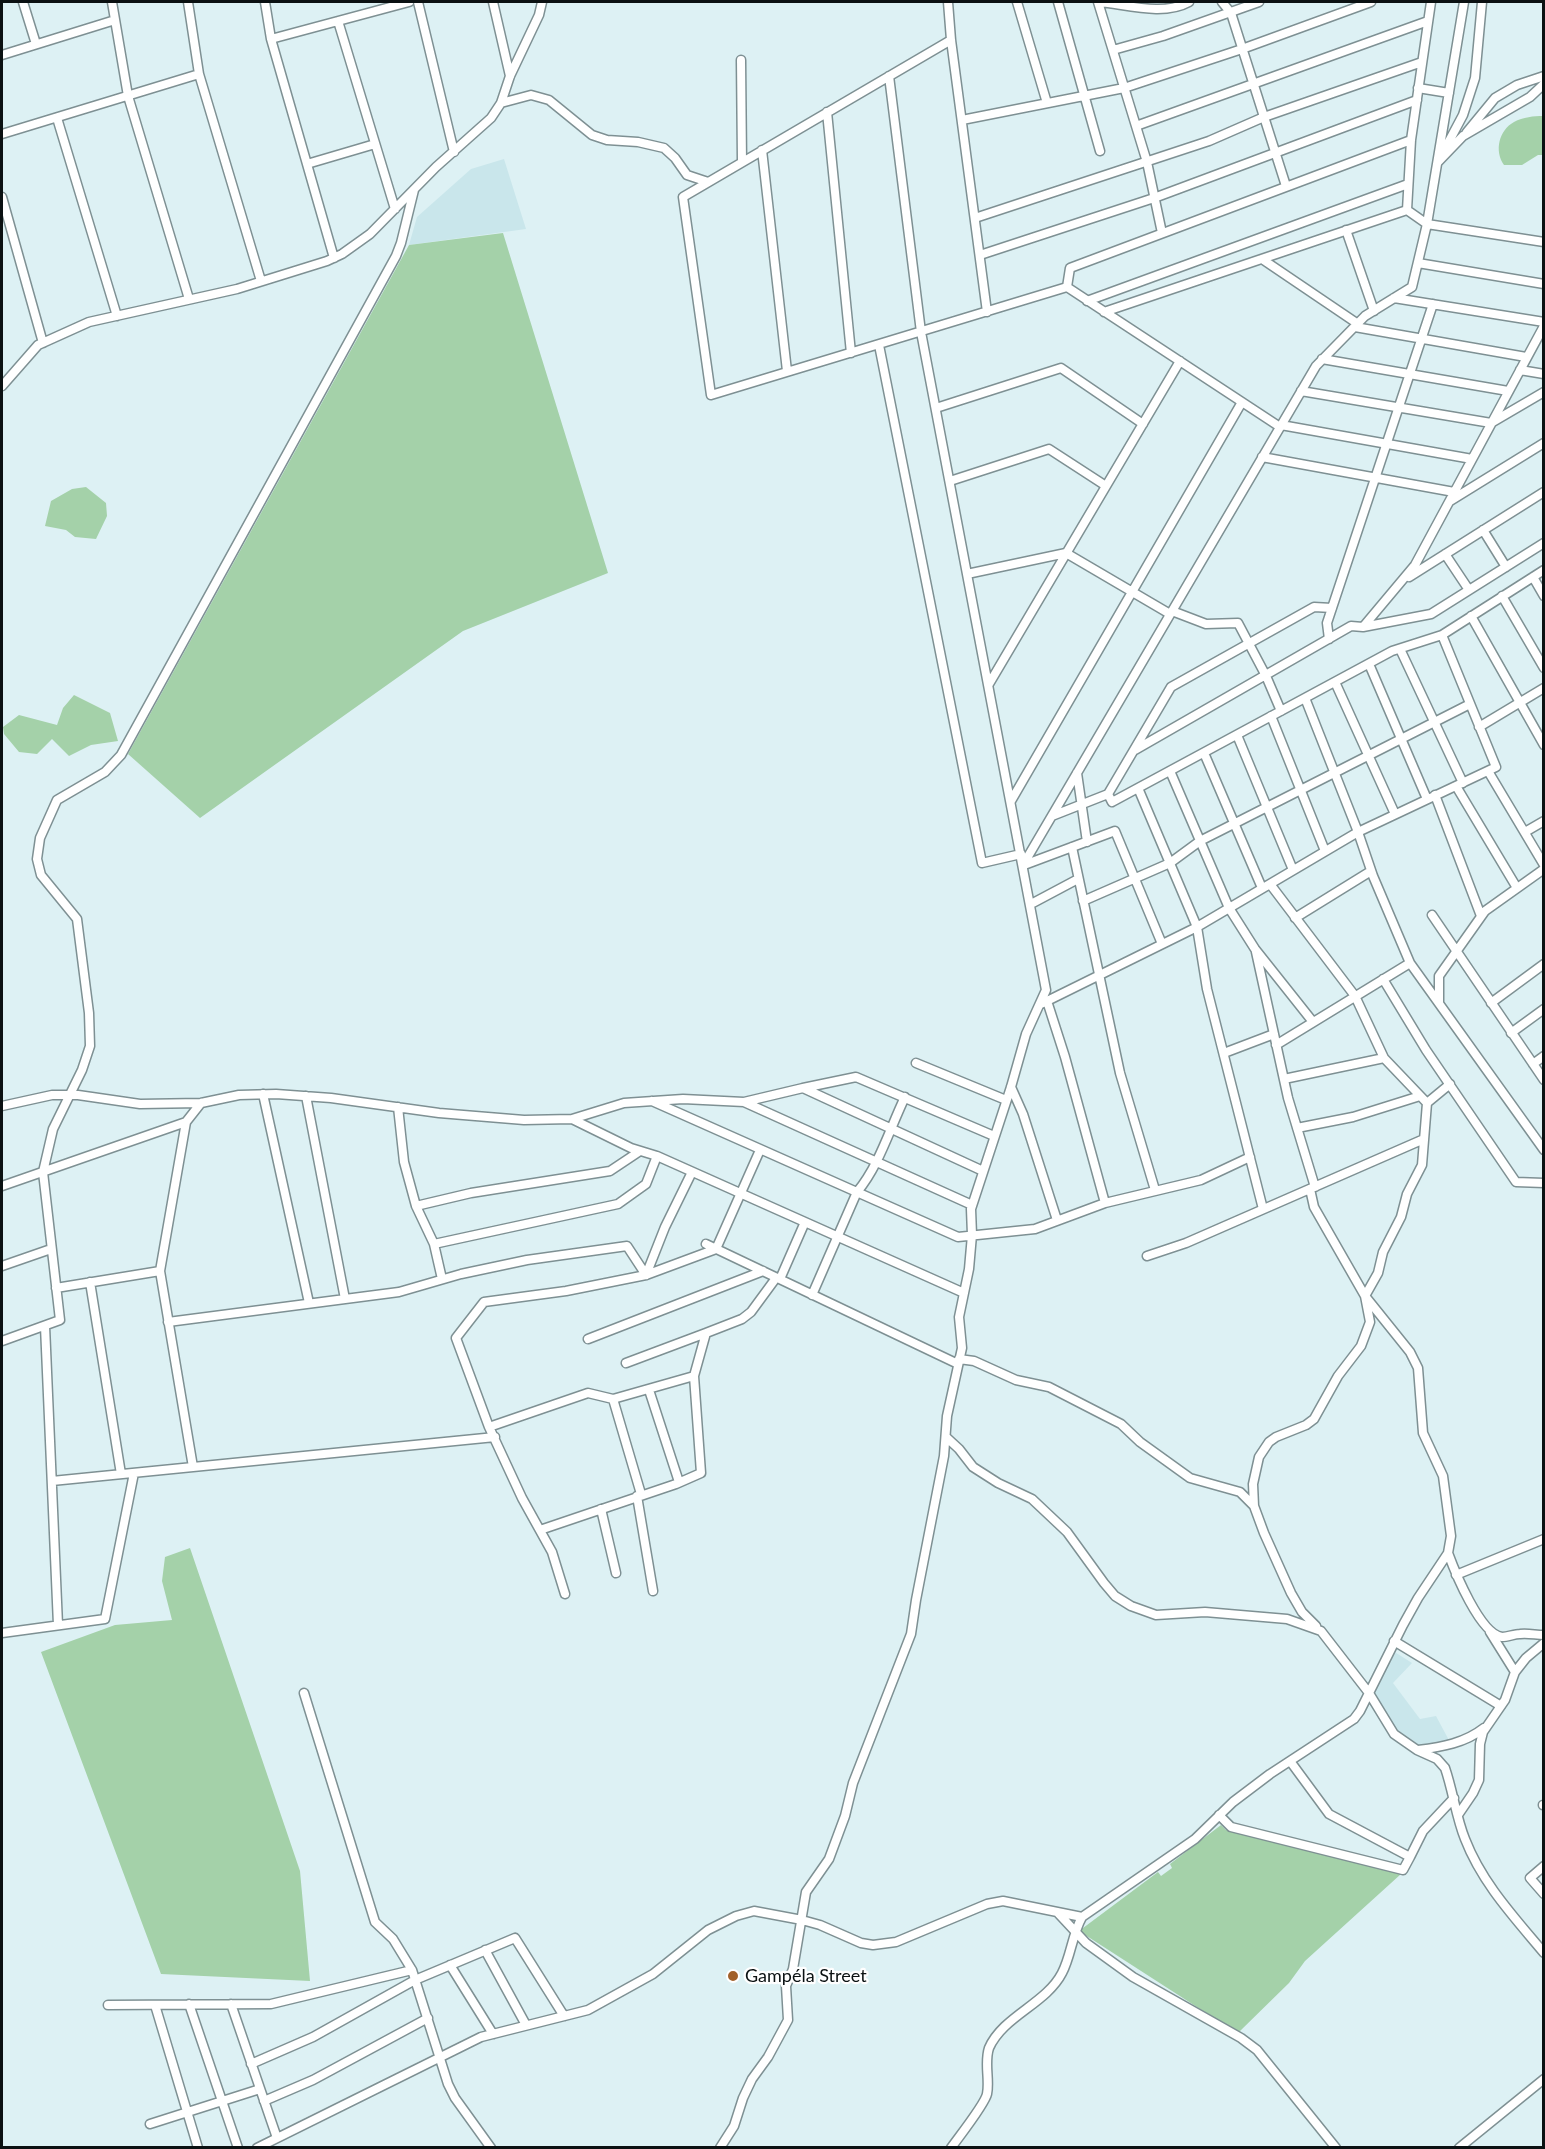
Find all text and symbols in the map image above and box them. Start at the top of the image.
place label: Gampéla Street [745,1965,867,1987]
marker: Gampéla Street [726,1969,740,1983]

